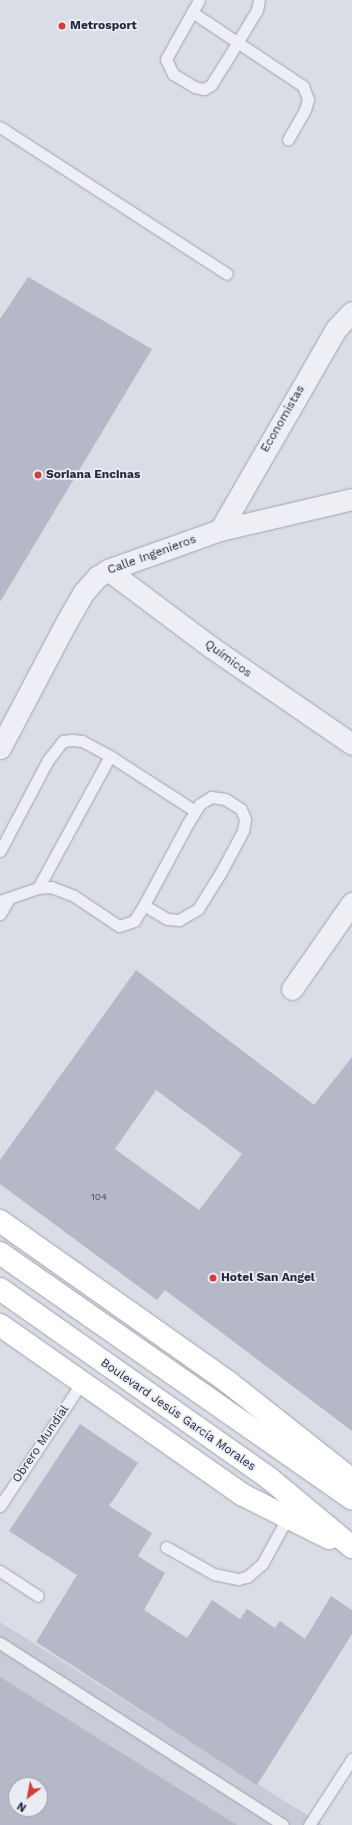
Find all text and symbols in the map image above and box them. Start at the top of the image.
place label: Metrosport [70,19,137,33]
marker: Metrosport [57,21,67,31]
street label: Economistas [258,383,308,455]
place label: Soriana Encinas [46,468,140,482]
marker: Soriana Encinas [33,470,43,480]
street label: Calle Ingenieros [106,532,198,578]
street label: Químicos [202,637,254,681]
house number: 104 [91,1191,107,1203]
place label: Hotel San Angel [221,1271,315,1285]
marker: Hotel San Angel [208,1273,218,1283]
street label: Boulevard Jesús García Morales [97,1356,259,1474]
street label: Obrero Mundial [10,1403,72,1485]
north arrow [8,1777,48,1817]
text: N [15,1799,29,1814]

